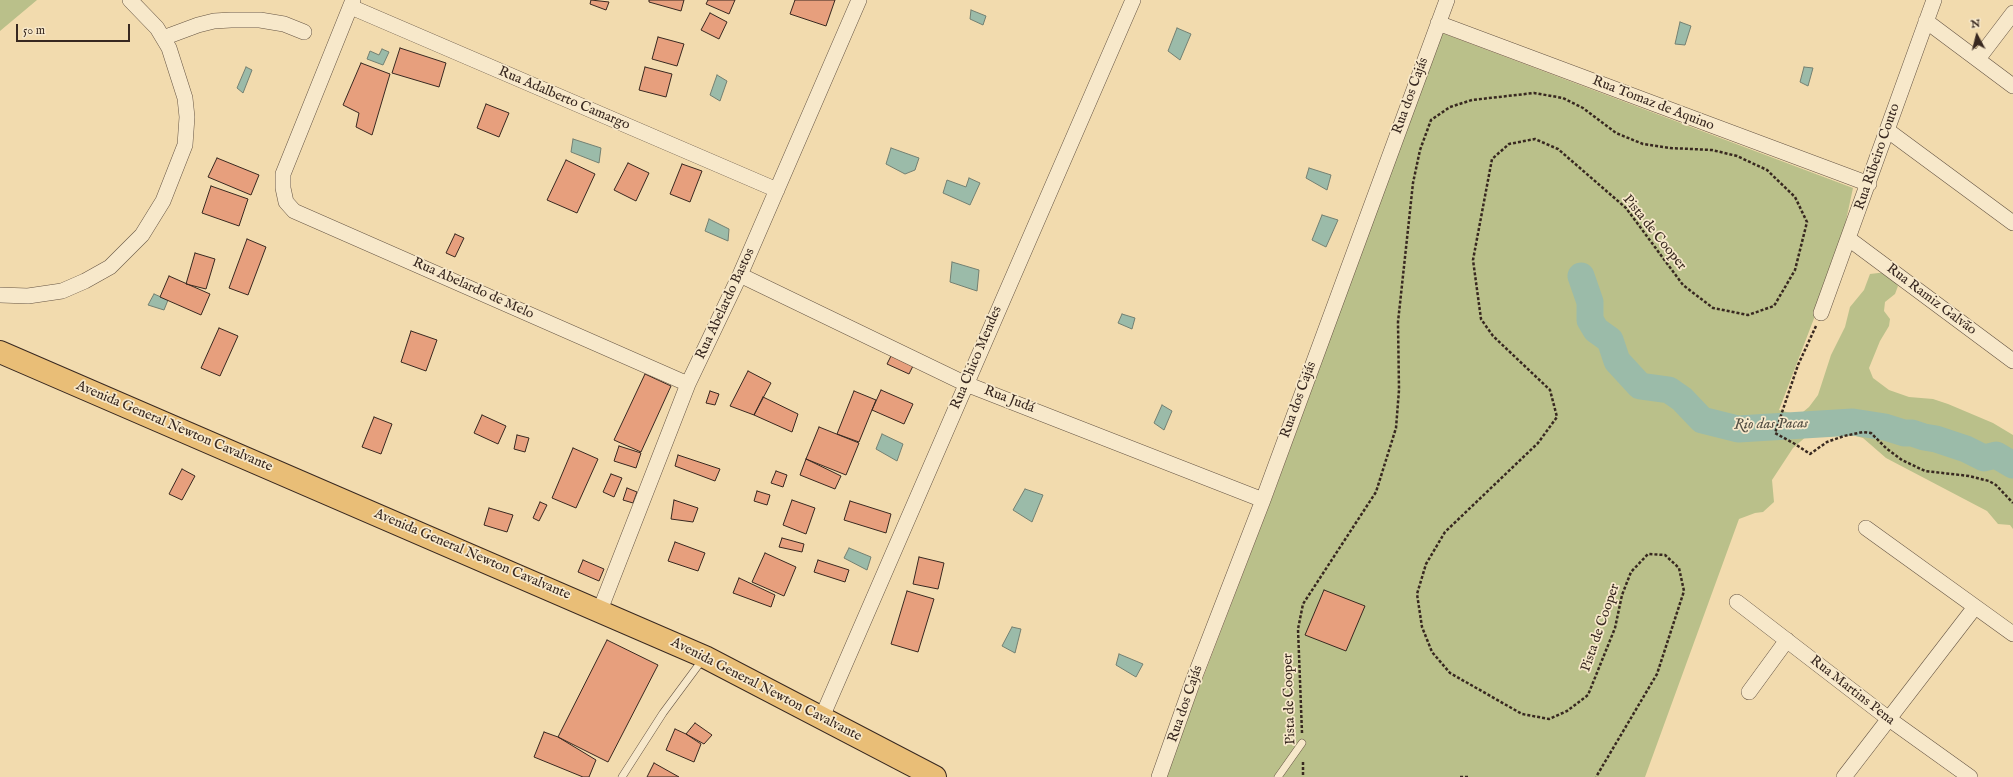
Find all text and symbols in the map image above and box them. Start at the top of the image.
scale bar [18,16,132,42]
north arrow [1957,16,1997,56]
text: N [1970,17,1981,32]
text: 50 m [23,23,45,38]
street label: Rua dos Cajás [1389,55,1433,137]
street label: Rua Adalberto Camargo [496,64,632,134]
street label: Rua Tomaz de Aquino [1590,73,1716,135]
street label: Rua Ribeiro Couto [1852,101,1904,213]
street label: Pista de Cooper [1619,192,1689,274]
street label: Rua Abelardo Bastos [693,246,759,362]
street label: Rua Abelardo de Melo [410,255,536,323]
street label: Rua Ramiz Galvão [1883,261,1979,339]
street label: Rua Chico Mendes [948,304,1006,412]
street label: Rua dos Cajás [1277,359,1321,441]
street label: Avenida General Newton Cavalvante [73,378,275,476]
street label: Rua Judá [981,383,1037,417]
water label: Rio das Pacas [1734,415,1808,435]
street label: Avenida General Newton Cavalvante [371,506,573,604]
street label: Pista de Cooper [1578,582,1624,674]
street label: Avenida General Newton Cavalvante [668,634,864,746]
street label: Pista de Cooper [1280,653,1300,745]
street label: Rua Martins Pena [1806,653,1898,729]
street label: Rua dos Cajás [1165,663,1207,745]

